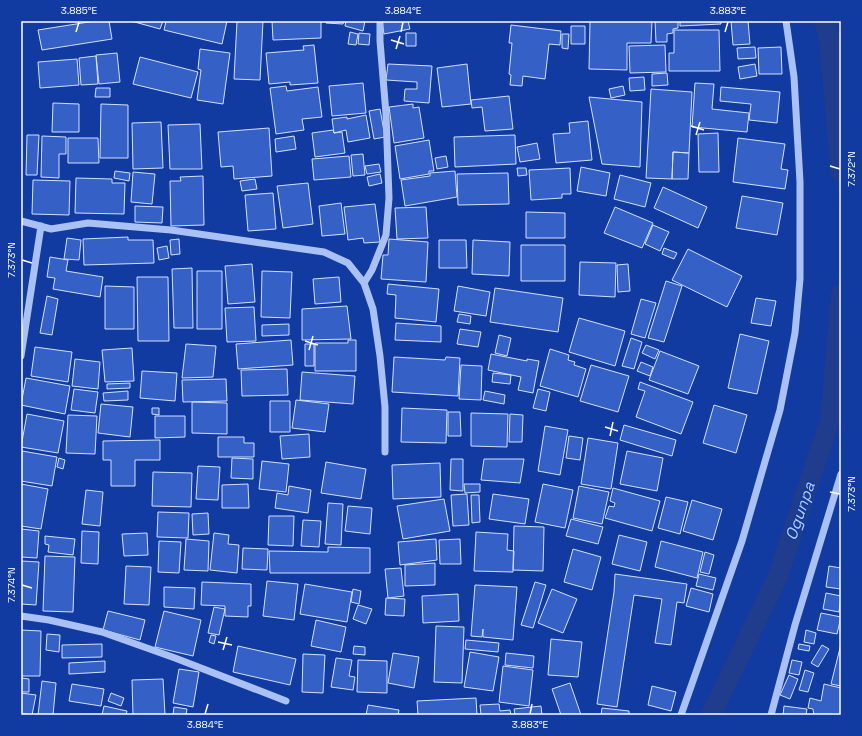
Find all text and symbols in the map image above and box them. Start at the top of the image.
text: 3.885°E [61,4,98,17]
text: 3.884°E [385,4,422,17]
text: 3.883°E [710,4,747,17]
text: 7.372°N [845,151,858,187]
text: 7.373°N [5,242,18,278]
text: 7.373°N [845,476,858,512]
water label: Ogunpa [780,478,820,543]
text: 7.374°N [5,567,18,603]
text: 3.884°E [187,718,224,731]
text: 3.883°E [512,718,549,731]

